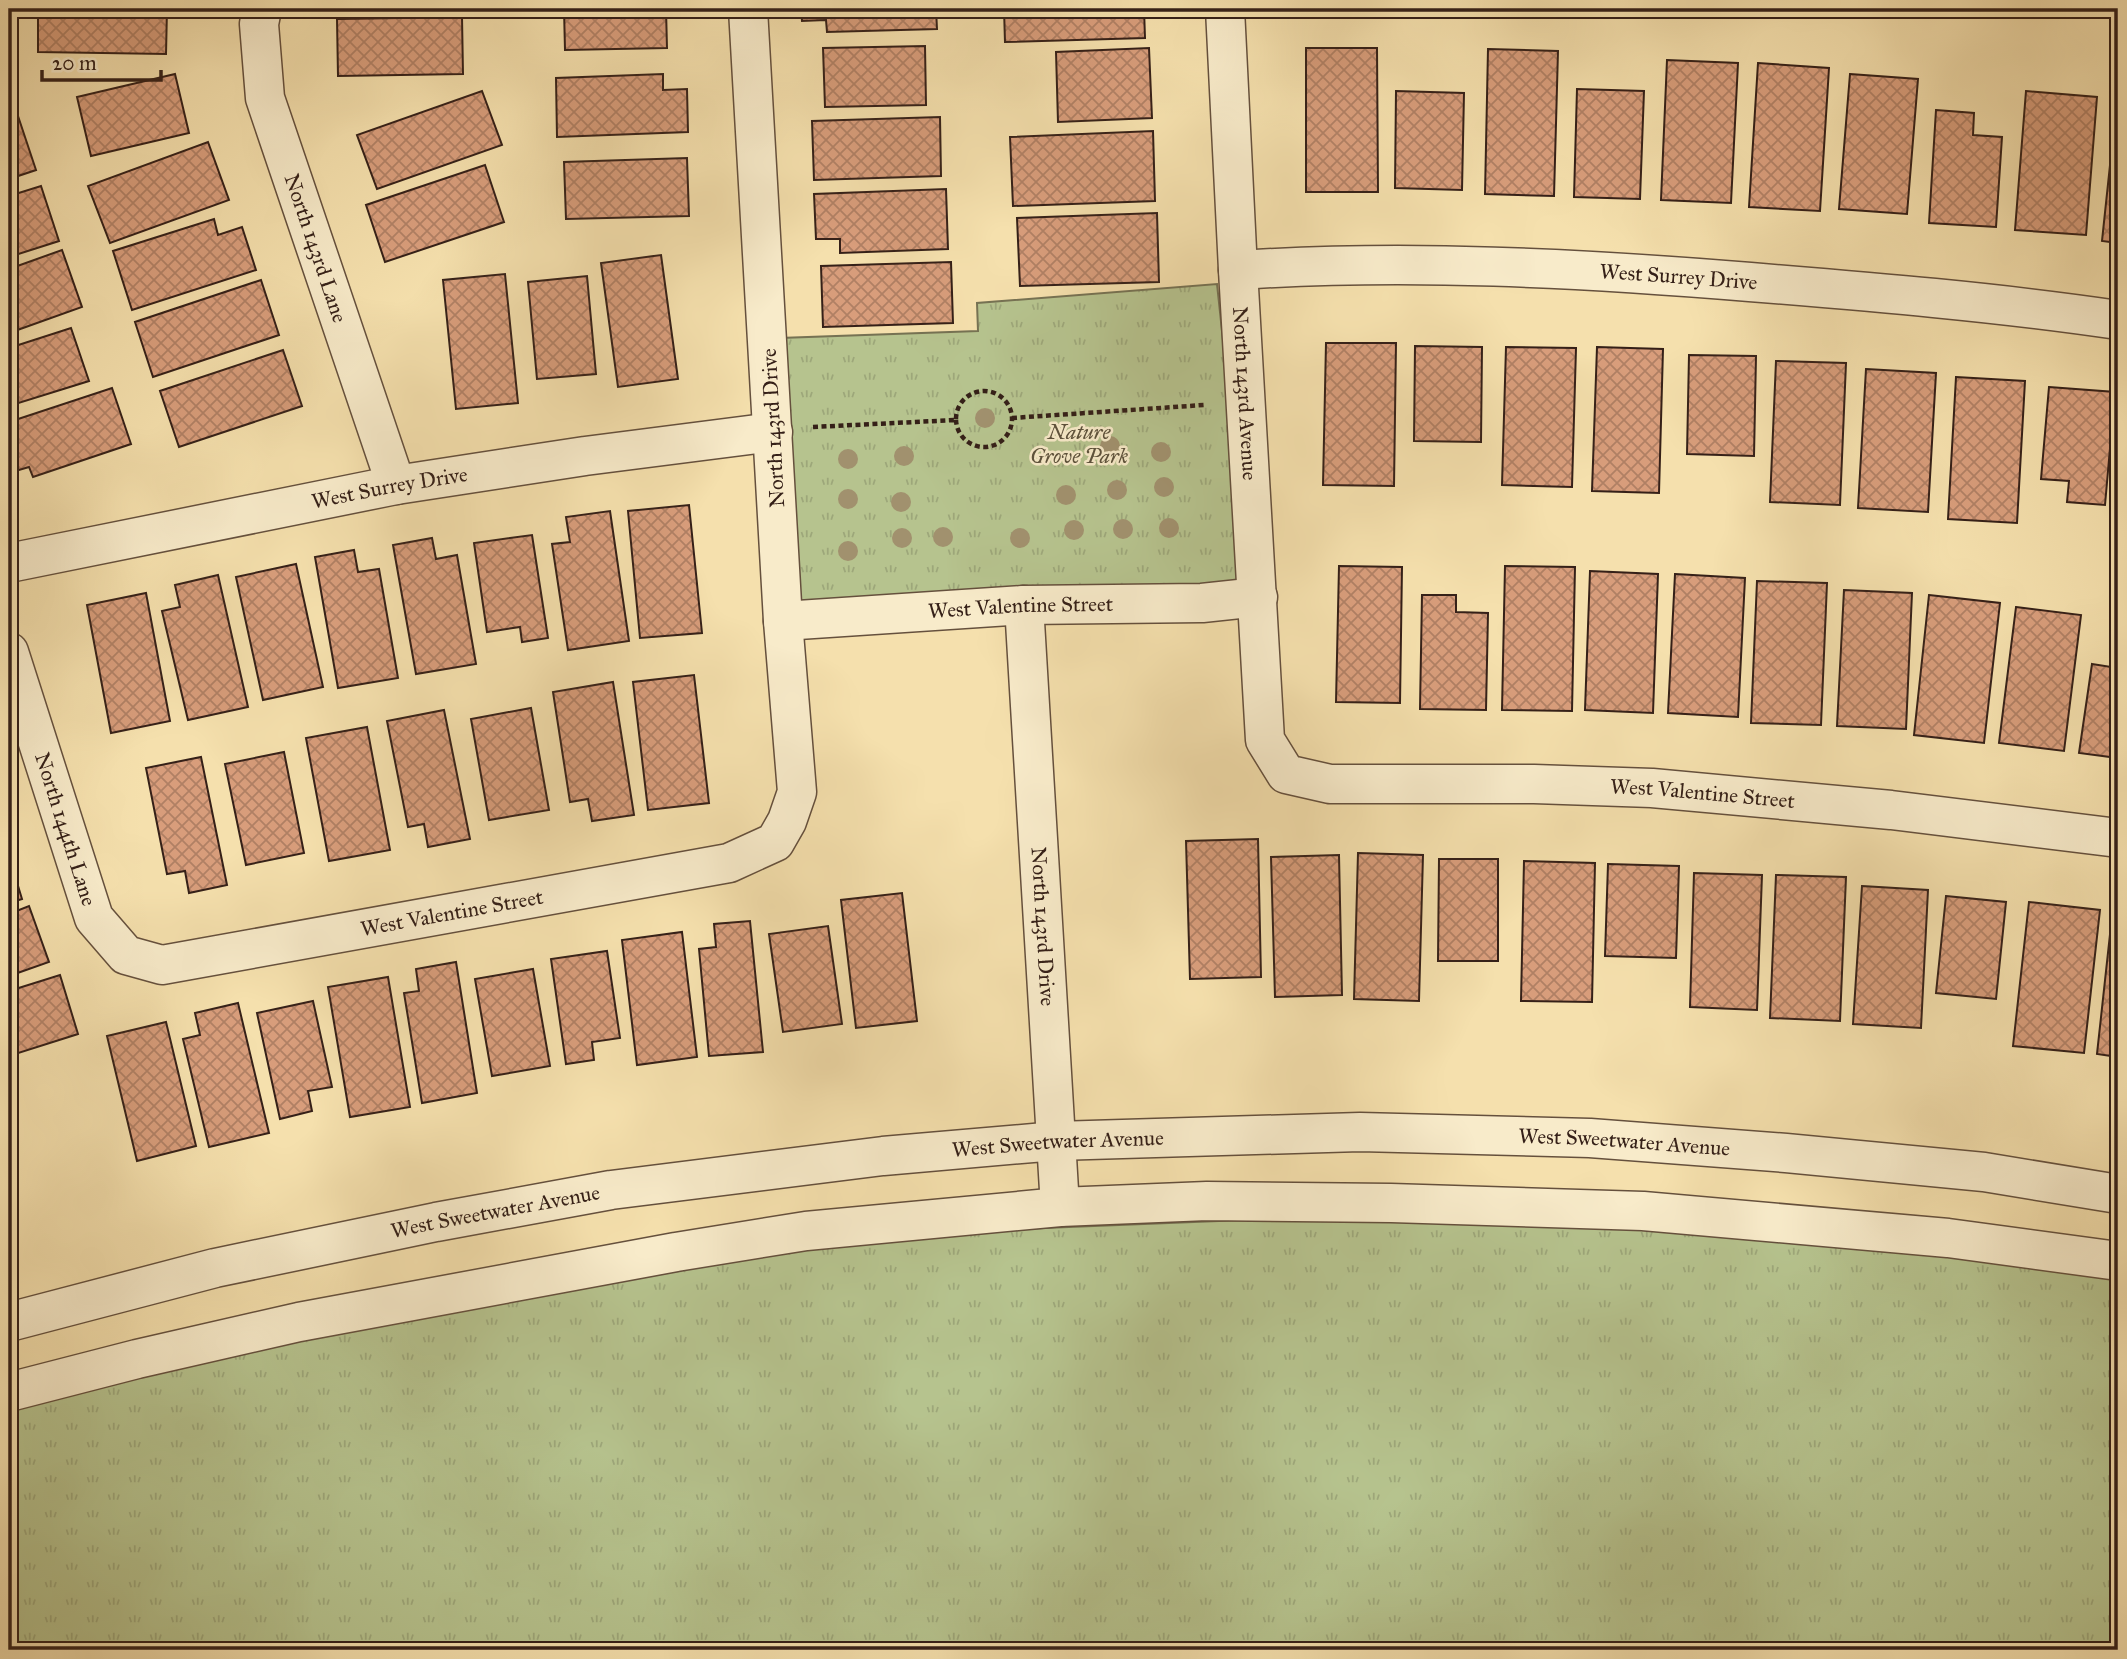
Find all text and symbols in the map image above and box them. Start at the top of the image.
scale bar [42,38,161,82]
text: 20 m [52,50,97,76]
street label: North 143rd Lane [279,170,353,326]
street label: West Surrey Drive [1599,258,1759,296]
street label: North 143rd Avenue [1227,306,1263,481]
street label: North 143rd Drive [756,347,790,508]
park label: Nature Grove Park [1030,419,1129,469]
street label: West Surrey Drive [309,461,470,515]
street label: West Valentine Street [927,591,1114,624]
street label: North 144th Lane [29,749,102,909]
street label: West Valentine Street [1610,774,1796,814]
street label: North 143rd Drive [1025,846,1061,1007]
street label: West Valentine Street [358,884,546,942]
street label: West Sweetwater Avenue [1518,1123,1731,1162]
street label: West Sweetwater Avenue [951,1125,1164,1163]
street label: West Sweetwater Avenue [389,1179,602,1244]

